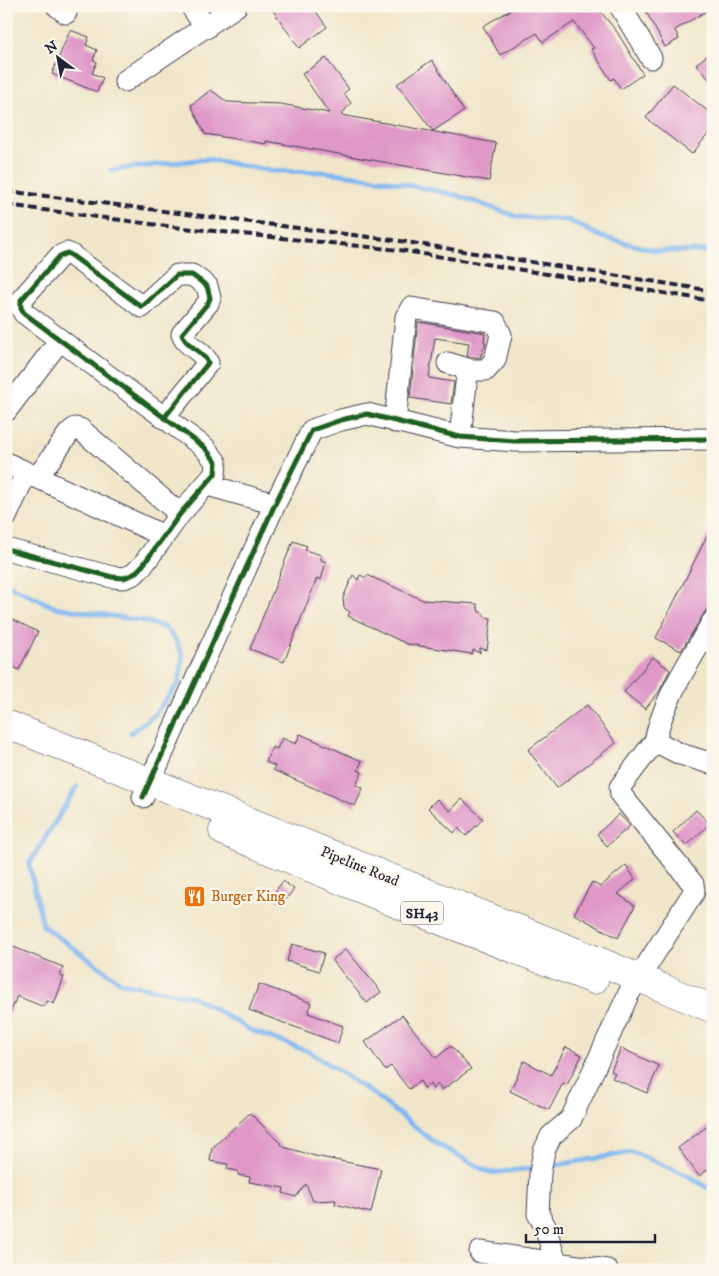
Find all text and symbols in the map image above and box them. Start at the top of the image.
north arrow [32,32,82,82]
text: N [42,37,62,59]
street label: Pipeline Road [318,842,402,891]
restaurant icon: Burger King [183,884,207,908]
place label: Burger King [211,887,286,906]
road number: SH43 [401,901,443,924]
scale bar [526,1211,655,1243]
text: 50 m [534,1220,564,1239]

